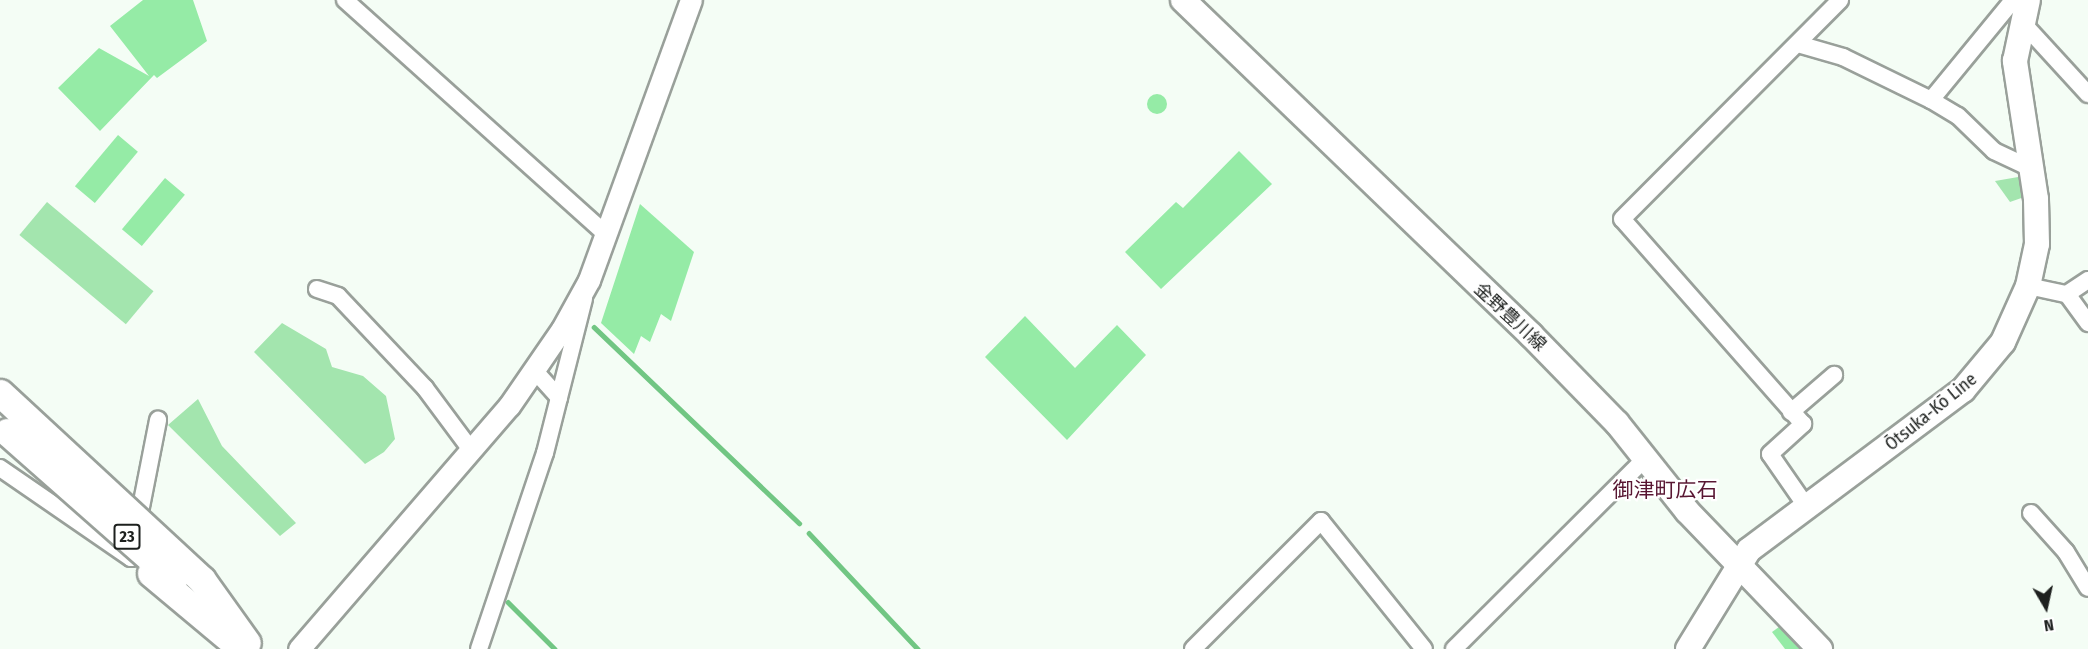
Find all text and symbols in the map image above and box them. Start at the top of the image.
street label: 金野豊川線 [1470,278,1550,356]
street label: Ōtsuka-Kō Line [1881,369,1981,455]
district label: 御津町広石 [1613,477,1717,503]
road number: 23 [114,524,140,550]
north arrow [2016,577,2076,637]
text: N [2043,615,2055,635]

